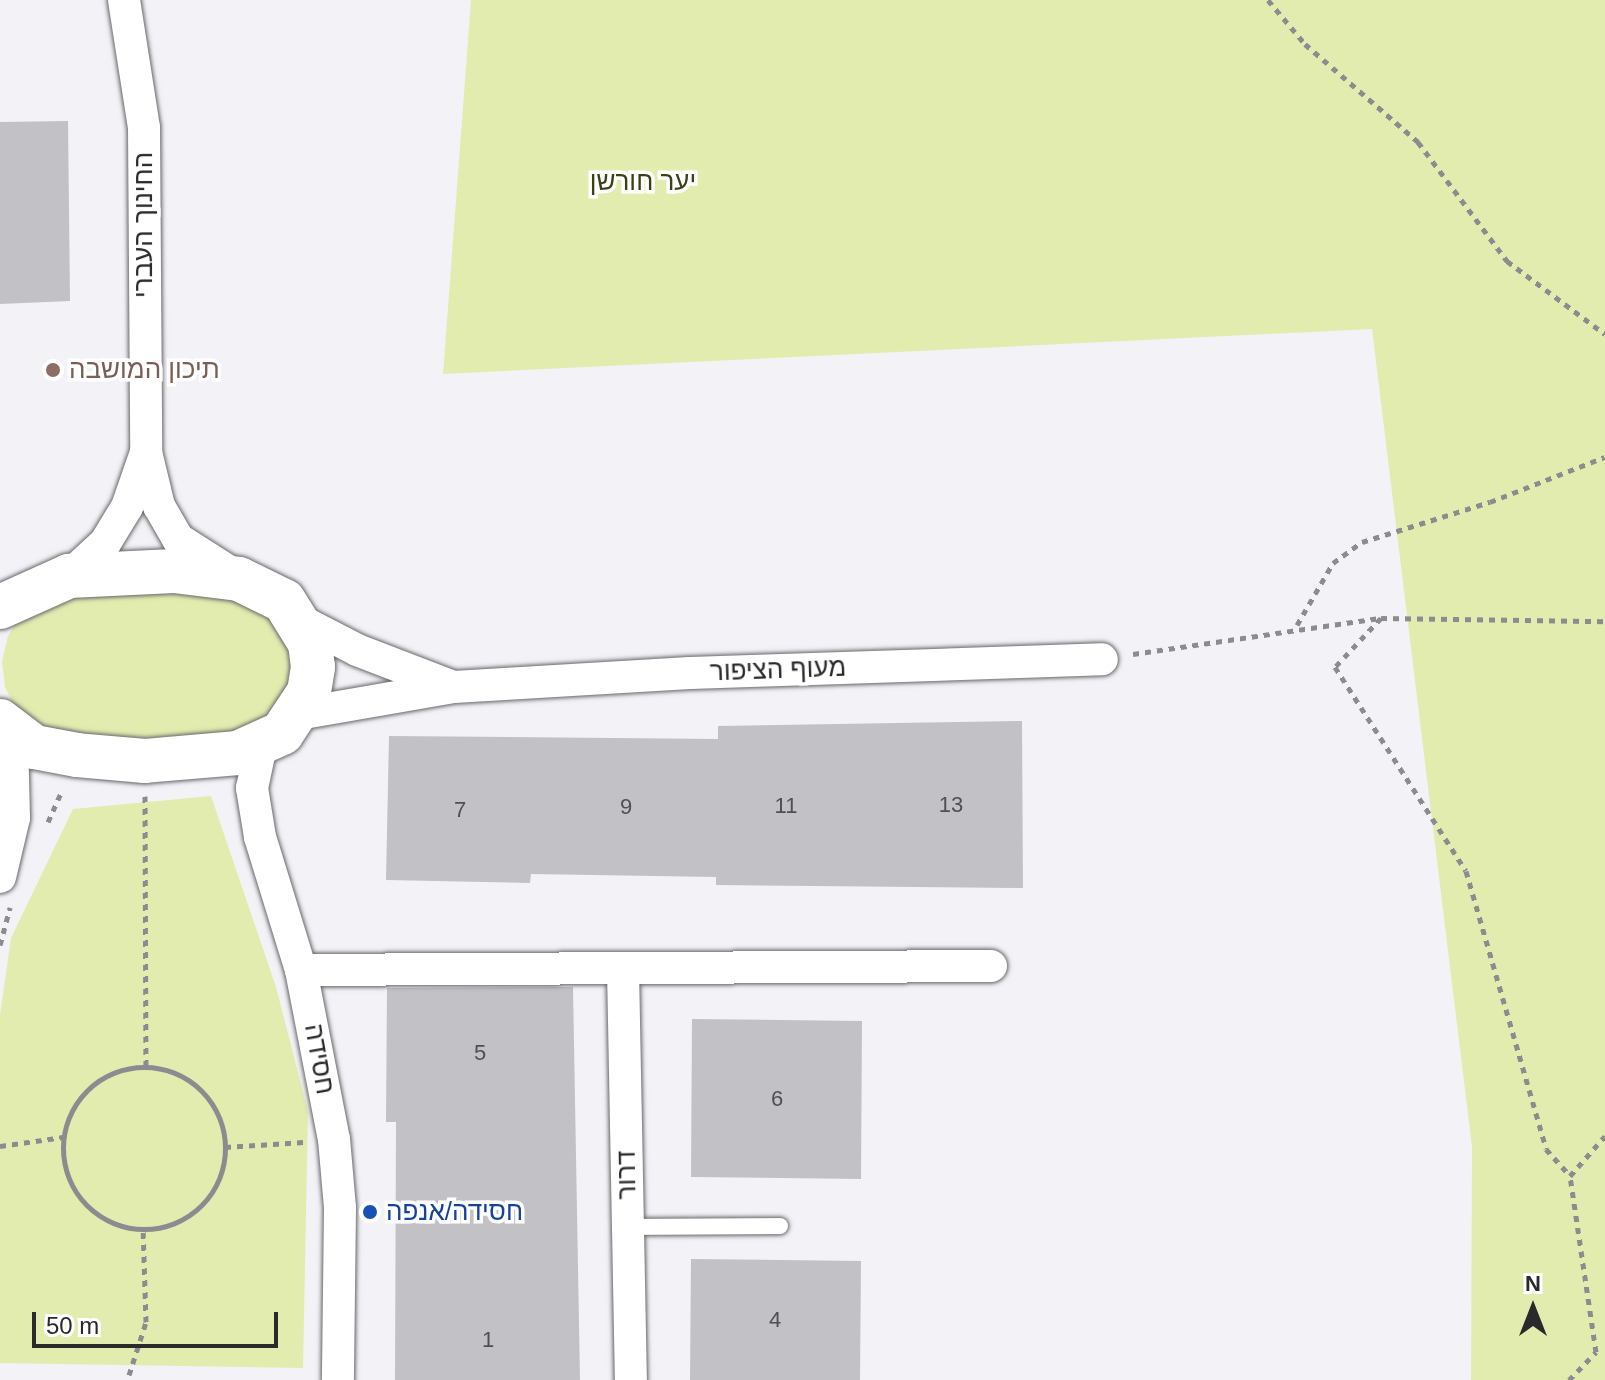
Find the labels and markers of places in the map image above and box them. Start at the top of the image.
place label: תיכון המושבה [69,354,220,386]
marker: תיכון המושבה [44,361,62,379]
place label: חסידה/אנפה [386,1196,523,1228]
marker: חסידה/אנפה [361,1203,379,1221]

